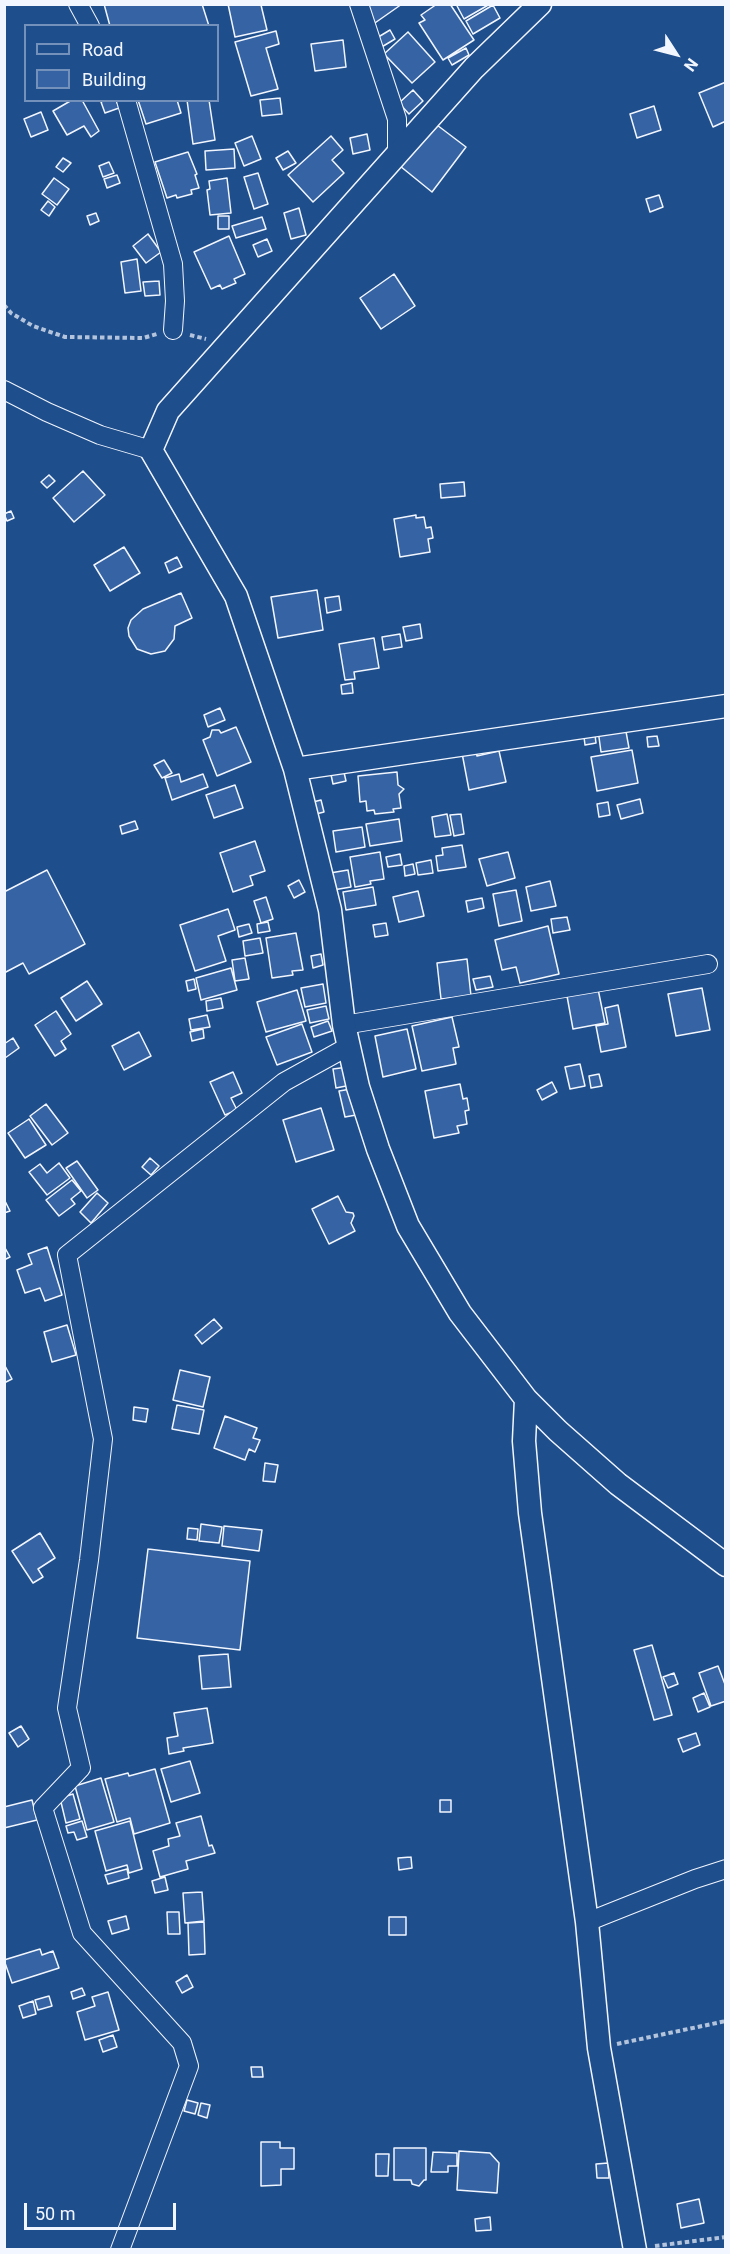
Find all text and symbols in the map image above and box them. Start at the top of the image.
legend [24,24,219,102]
north arrow [646,24,706,84]
text: Road [82,39,123,60]
text: N [680,55,702,75]
text: Building [82,69,146,90]
scale bar [27,2191,178,2229]
text: 50 m [35,2203,75,2224]

